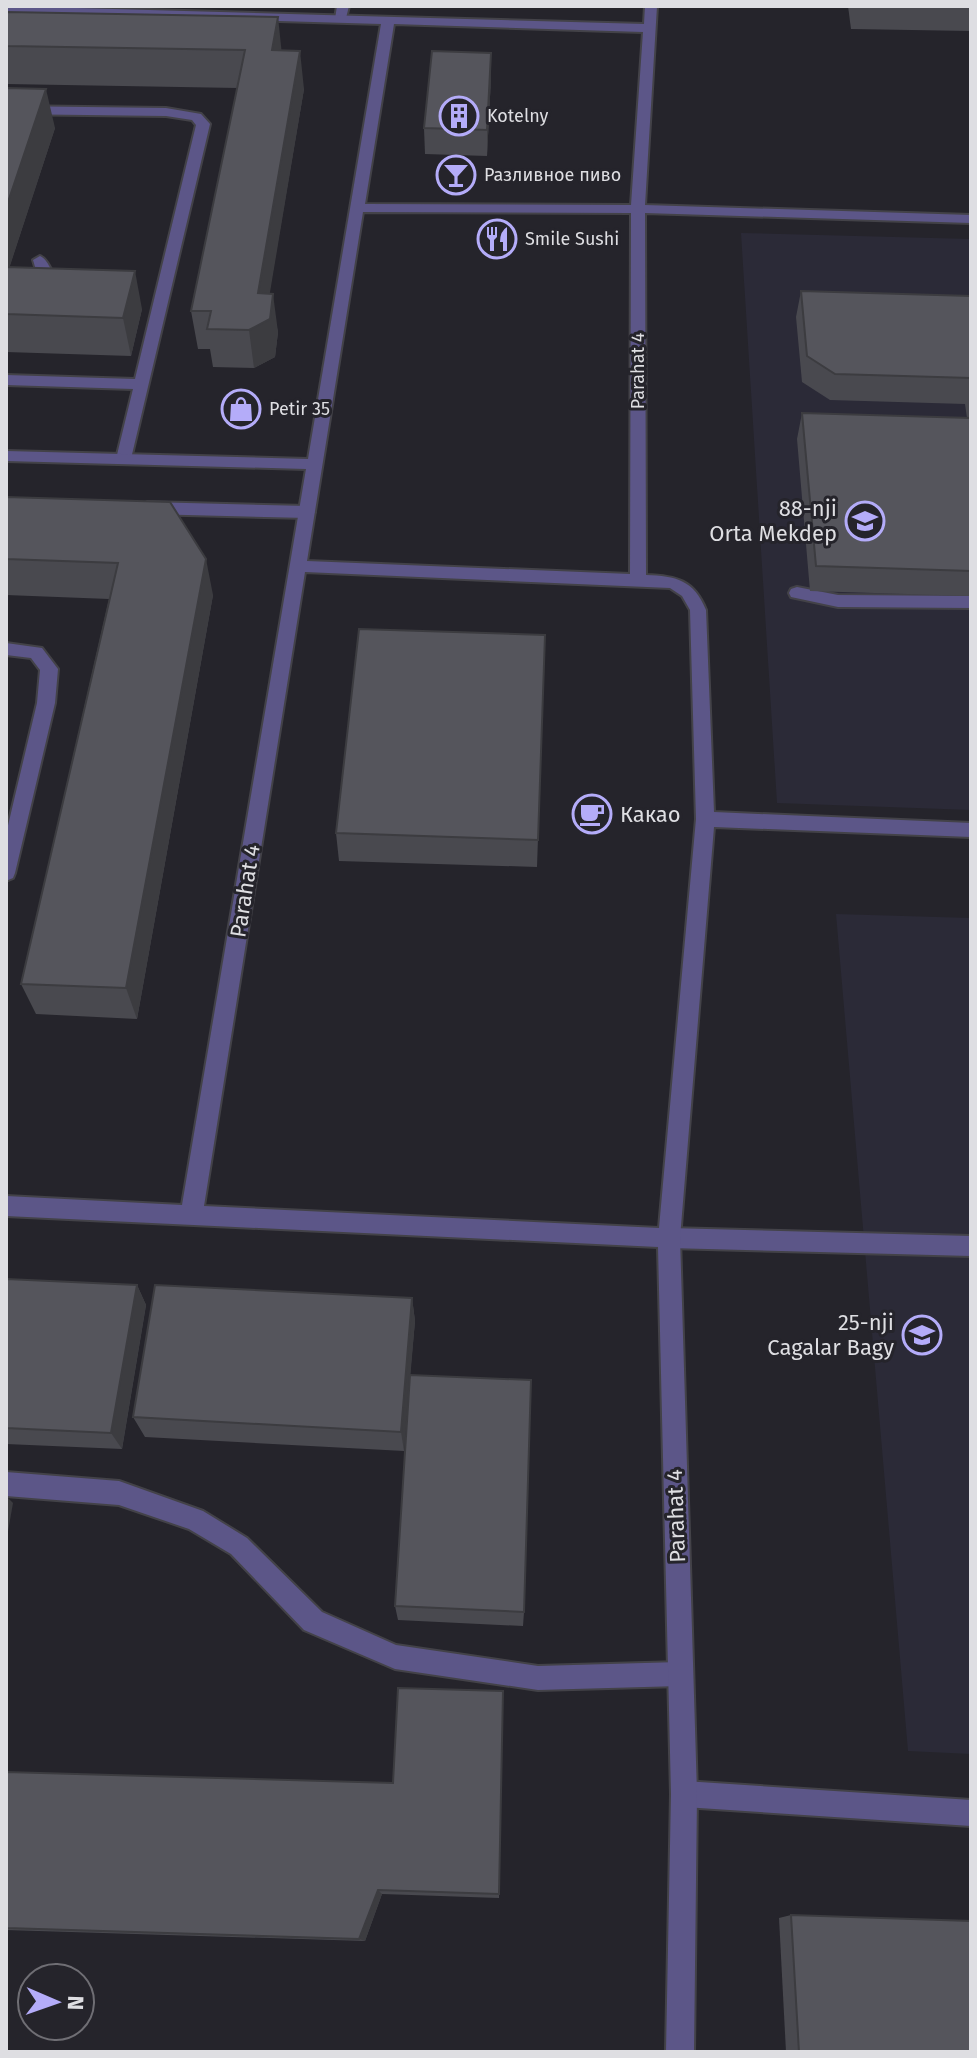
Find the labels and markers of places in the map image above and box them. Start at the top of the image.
building icon: Kotelny [438,95,480,137]
place label: Kotelny [487,105,549,127]
bar icon: Разливное пиво [435,154,477,196]
place label: Разливное пиво [484,164,621,186]
restaurant icon: Smile Sushi [476,218,518,260]
place label: Smile Sushi [525,228,619,250]
shop icon: Petir 35 [220,388,262,430]
place label: Petir 35 [269,398,330,420]
place label: 88-nji Orta Mekdep [709,495,837,547]
school or university icon: 88-nji Orta Mekdep [844,500,886,542]
cafe icon: Какао [571,793,613,835]
place label: Какао [620,801,681,828]
place label: 25-nji Cagalar Bagy [767,1309,894,1361]
school or university icon: 25-nji Cagalar Bagy [901,1314,943,1356]

